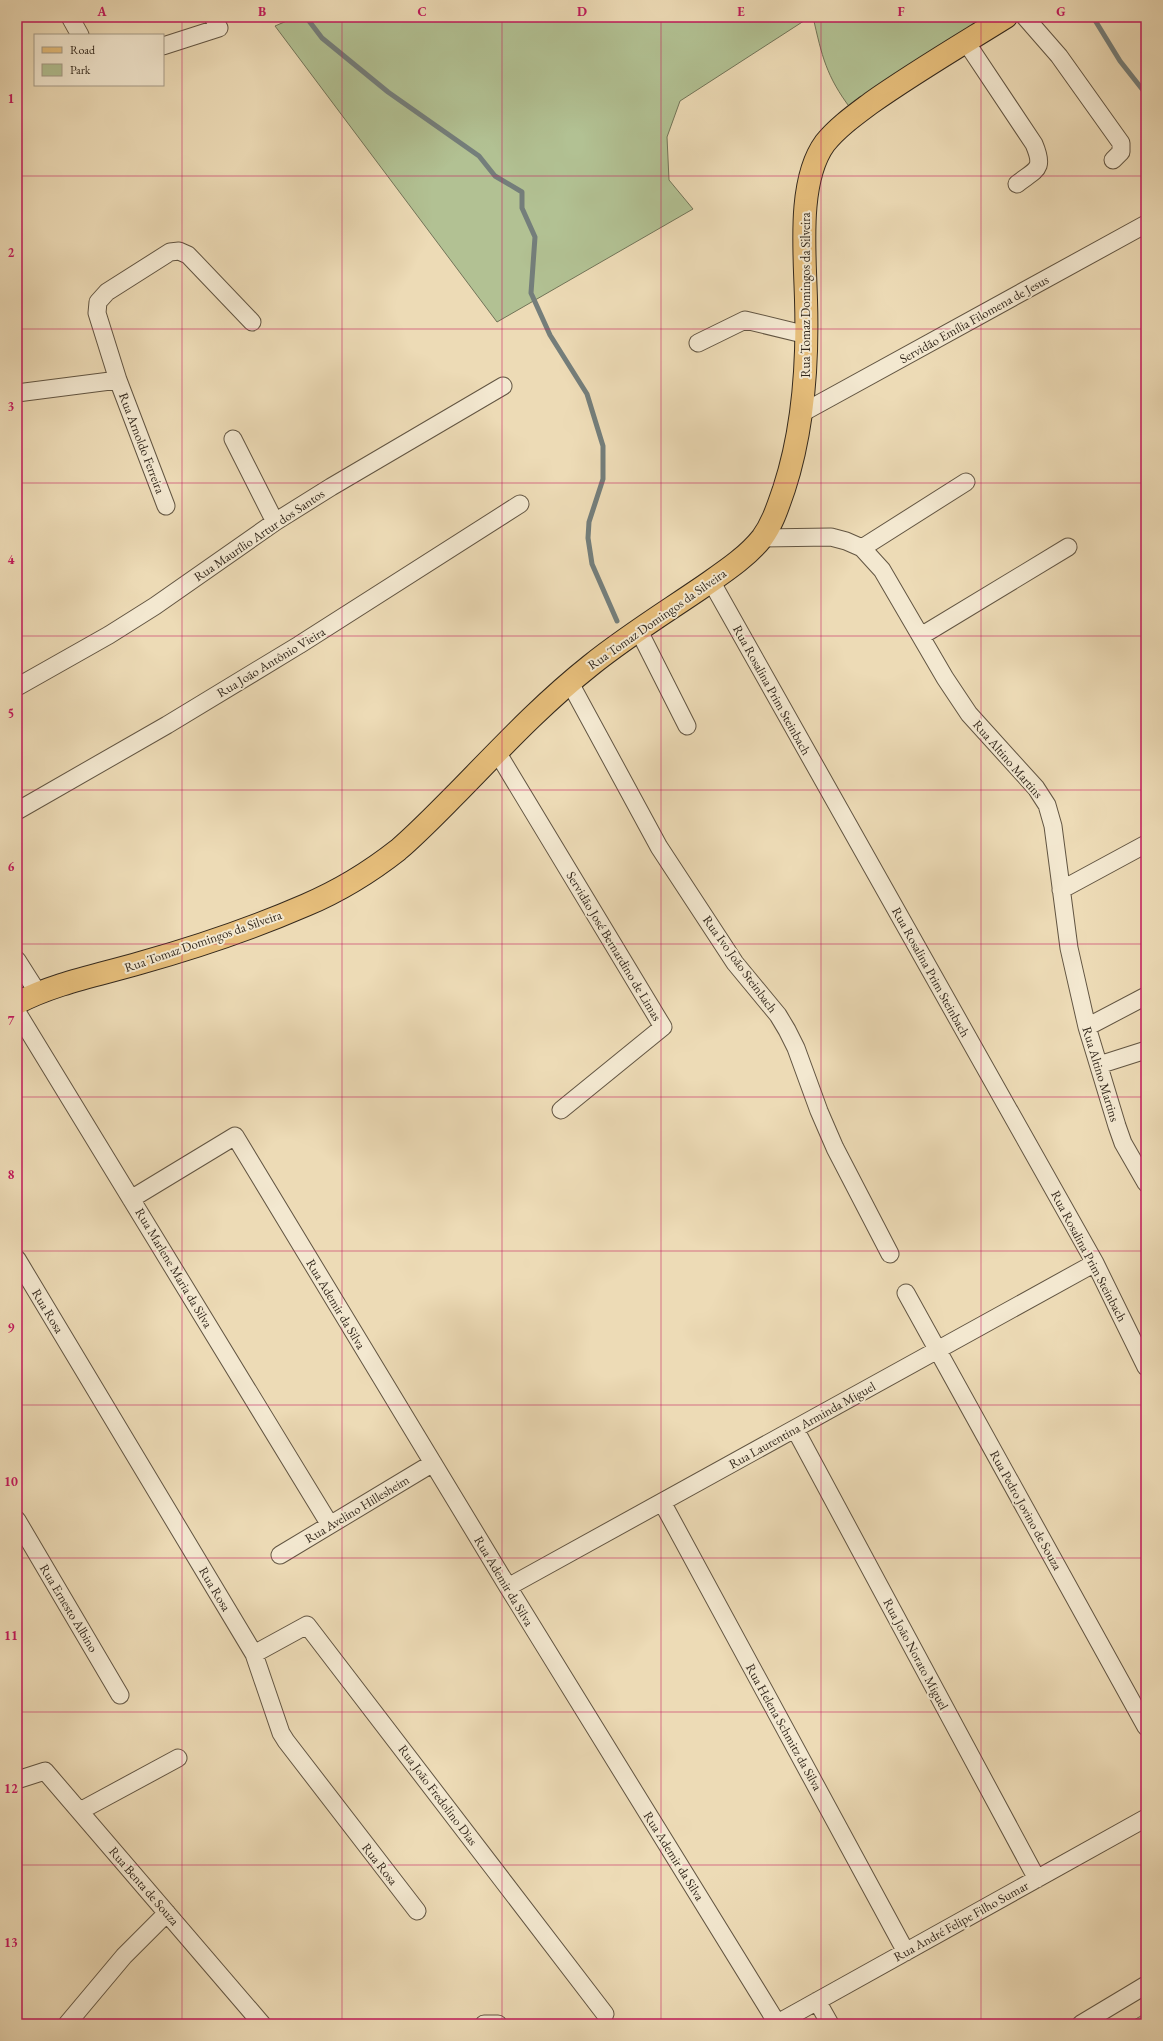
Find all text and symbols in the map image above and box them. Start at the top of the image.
text: A [96,3,107,20]
text: B [258,3,266,20]
text: C [417,3,427,20]
text: D [577,3,587,20]
text: E [737,3,745,20]
text: F [897,3,905,20]
text: G [1056,3,1066,20]
legend [34,34,164,86]
text: Road [70,42,96,58]
text: Park [70,62,91,78]
text: 1 [8,90,15,107]
street label: Rua Tomaz Domingos da Silveira [797,211,814,378]
text: 2 [8,244,15,261]
street label: Servidão Emília Filomena de Jesus [896,271,1052,367]
street label: Rua Arnoldo Ferreira [115,390,169,497]
text: 3 [8,398,15,415]
street label: Rua Maurílio Artur dos Santos [190,485,328,585]
text: 4 [8,551,15,568]
street label: Rua Tomaz Domingos da Silveira [584,564,730,673]
street label: Rua João Antônio Vieira [214,622,329,701]
street label: Rua Rosalina Prim Steinbach [729,622,815,758]
text: 5 [8,705,14,722]
street label: Rua Altino Martins [969,716,1047,802]
text: 6 [8,858,15,875]
street label: Servidão José Bernardino de Limas [563,868,665,1024]
street label: Rua Rosalina Prim Steinbach [888,904,974,1040]
street label: Rua Tomaz Domingos da Silveira [122,906,285,976]
street label: Rua Ivo João Steinbach [699,912,781,1016]
text: 7 [8,1012,15,1029]
street label: Rua Altino Martins [1078,1024,1124,1124]
text: 8 [8,1166,15,1183]
street label: Rua Rosalina Prim Steinbach [1047,1187,1131,1325]
street label: Rua Marlene Maria da Silva [131,1205,217,1332]
street label: Rua Ademir da Silva [302,1256,370,1353]
street label: Rua Rosa [28,1286,68,1337]
text: 9 [8,1319,15,1336]
street label: Rua Laurentina Arminda Miguel [726,1378,878,1472]
street label: Rua Pedro Jovino de Souza [986,1447,1066,1574]
street label: Rua Avelino Hillesheim [302,1471,412,1547]
text: 10 [4,1473,18,1490]
street label: Rua Ademir da Silva [470,1533,538,1630]
street label: Rua Ernesto Albino [36,1561,102,1655]
street label: Rua Rosa [195,1564,235,1615]
street label: Rua João Norato Miguel [879,1595,953,1713]
text: 11 [4,1627,18,1644]
street label: Rua Helena Schmitz da Silva [742,1660,826,1794]
street label: Rua João Fredolino Dias [394,1741,482,1849]
text: 12 [4,1780,18,1797]
street label: Rua Ademir da Silva [640,1808,709,1905]
street label: Rua Rosa [358,1839,402,1889]
street label: Rua Benta de Souza [105,1843,183,1930]
street label: Rua André Felipe Filho Sumar [891,1876,1032,1965]
text: 13 [4,1934,18,1951]

